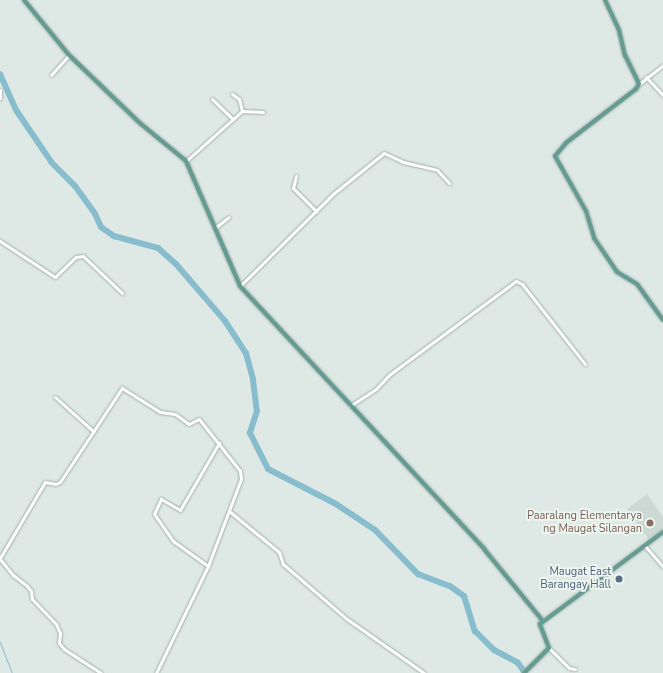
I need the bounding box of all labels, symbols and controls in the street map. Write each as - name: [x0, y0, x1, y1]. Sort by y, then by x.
- place label: Paaralang Elementarya ng Maugat Silangan: [527, 510, 642, 536]
- marker: Paaralang Elementarya ng Maugat Silangan: [645, 518, 655, 528]
- place label: Maugat East Barangay Hall: [540, 566, 611, 592]
- marker: Maugat East Barangay Hall: [614, 574, 624, 584]

